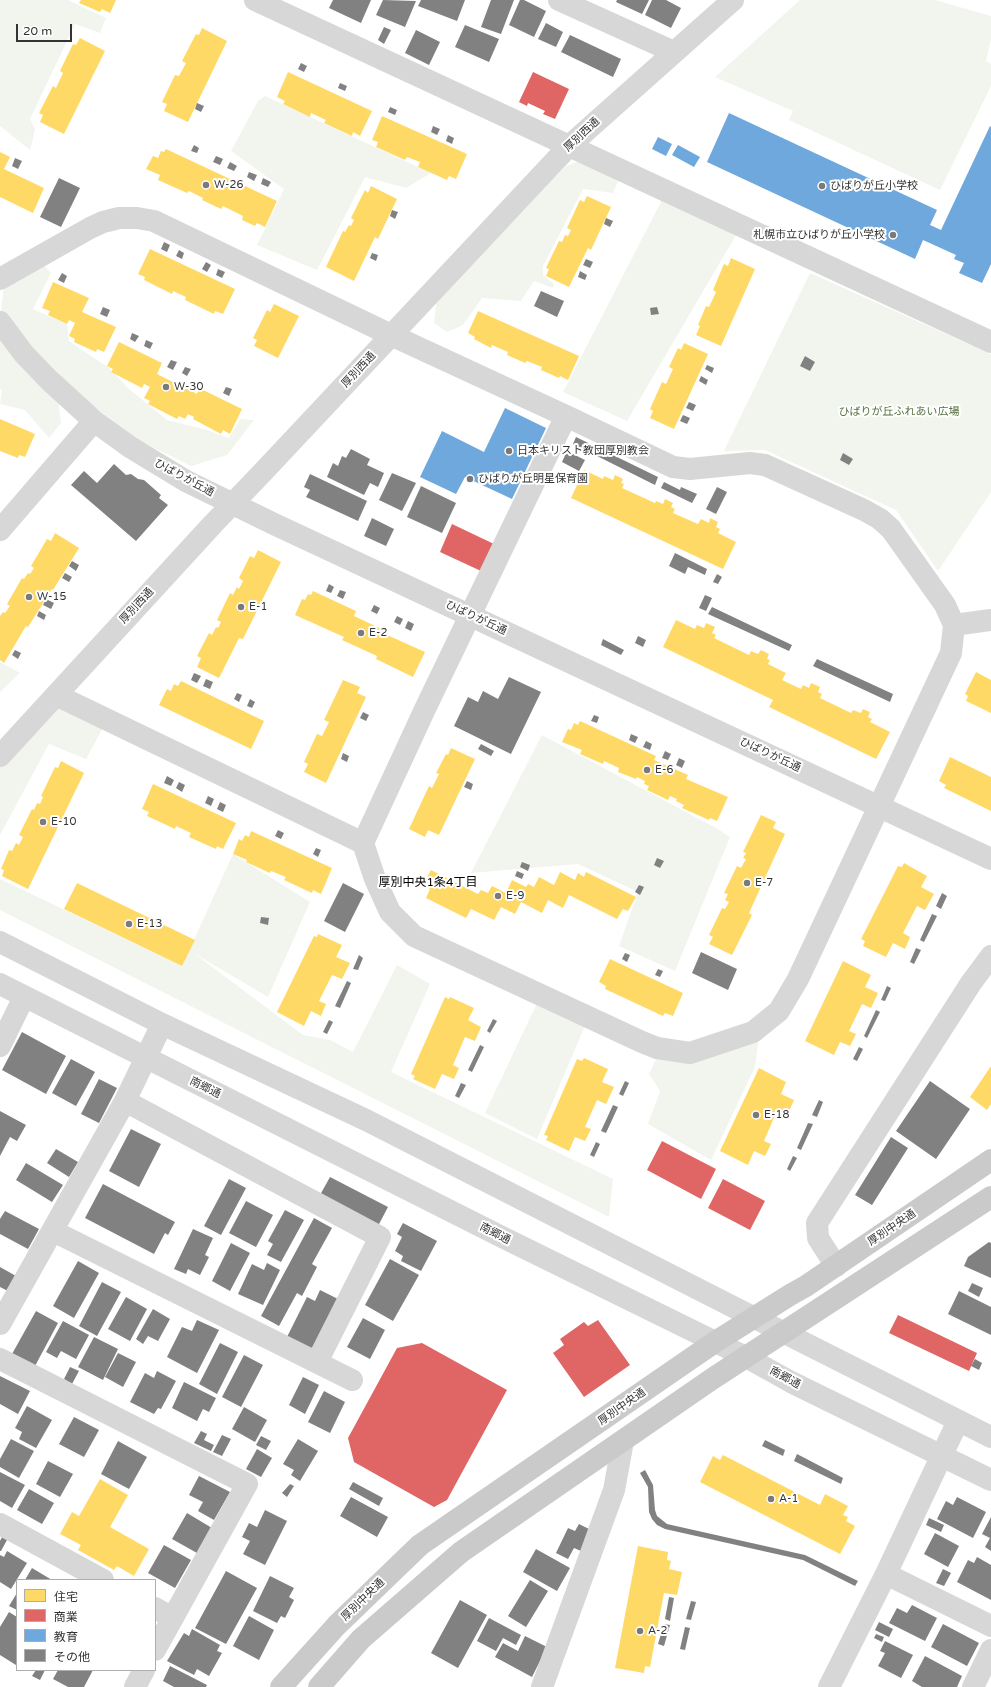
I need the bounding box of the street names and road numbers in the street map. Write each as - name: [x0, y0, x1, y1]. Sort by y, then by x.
- street label: 厚別西通: [561, 115, 603, 155]
- street label: 厚別西通: [339, 349, 379, 391]
- street label: ひばりが丘通: [152, 457, 216, 499]
- street label: 厚別西通: [117, 585, 157, 627]
- street label: ひばりが丘通: [443, 598, 509, 638]
- street label: ひばりが丘通: [737, 735, 803, 775]
- street label: 南郷通: [187, 1075, 223, 1101]
- street label: 厚別中央通: [866, 1207, 918, 1249]
- street label: 南郷通: [477, 1221, 513, 1247]
- street label: 南郷通: [767, 1364, 803, 1392]
- street label: 厚別中央通: [596, 1386, 648, 1428]
- street label: 厚別中央通: [339, 1576, 387, 1624]

